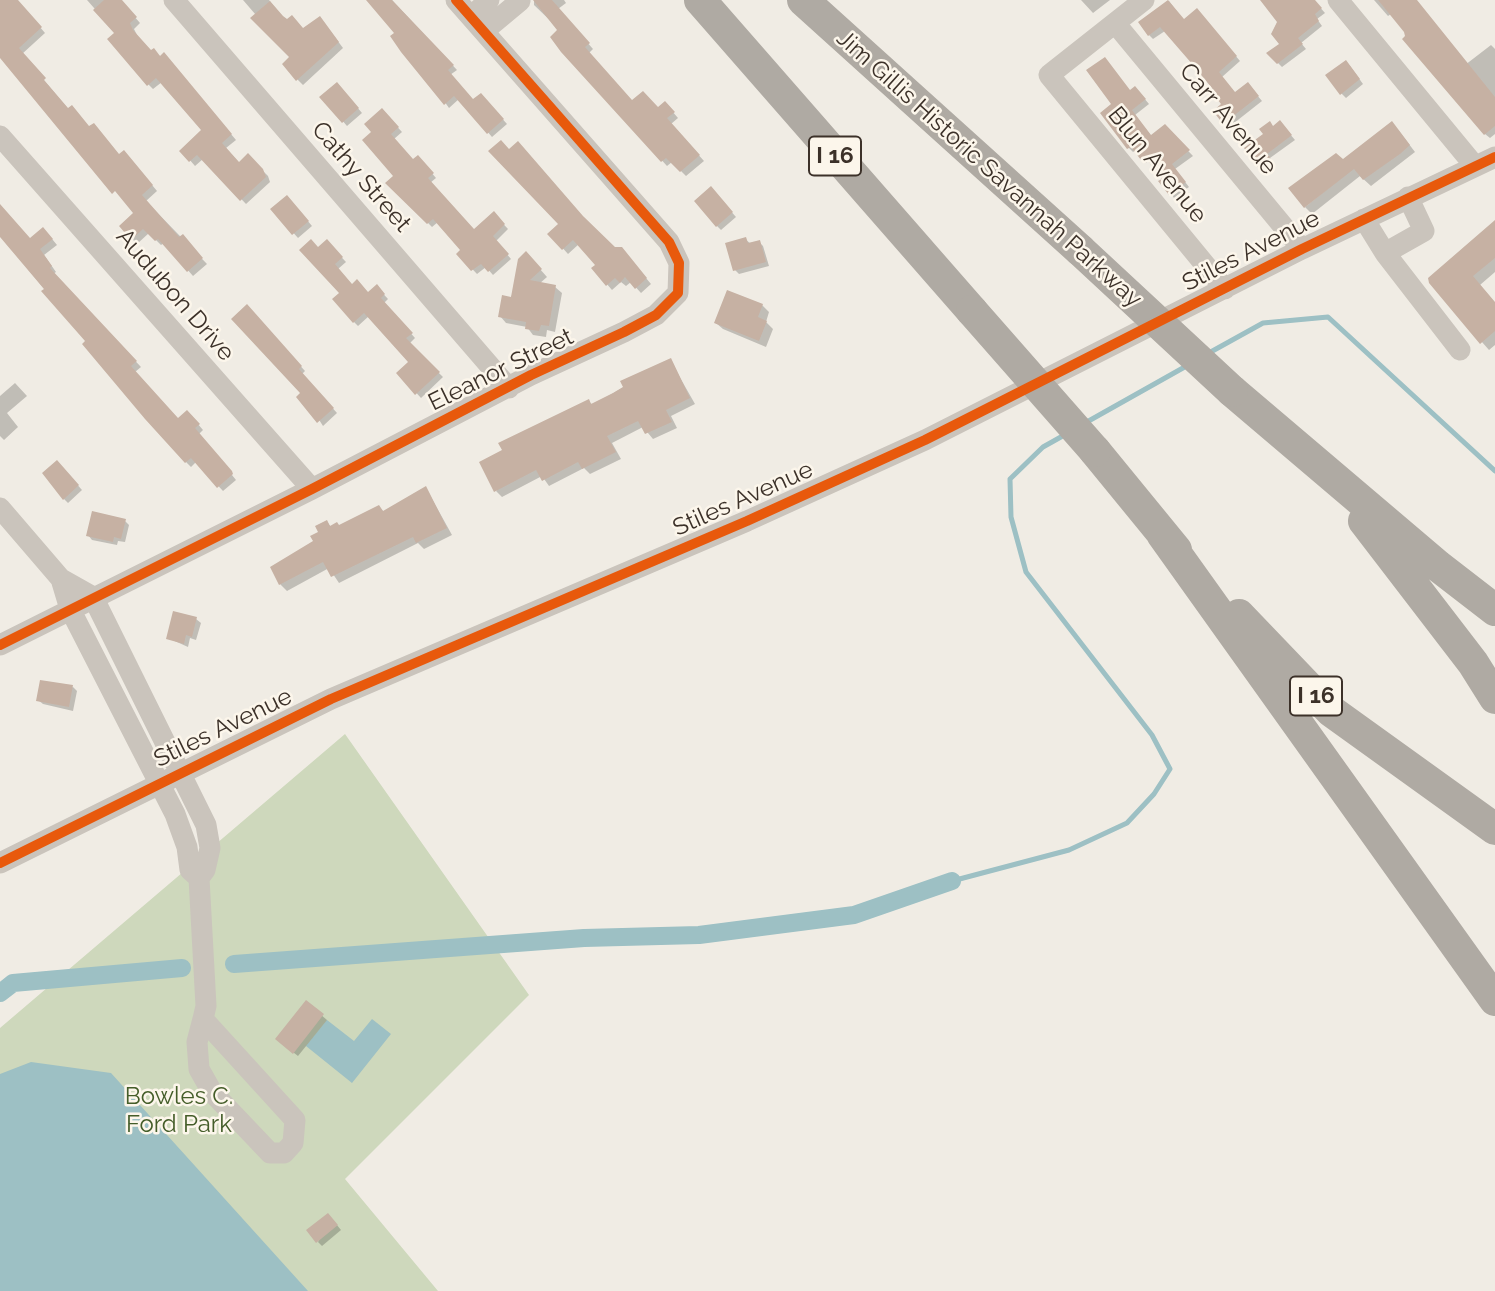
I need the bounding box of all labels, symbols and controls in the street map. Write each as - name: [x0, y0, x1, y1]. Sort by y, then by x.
- street label: Jim Gillis Historic Savannah Parkway: [830, 24, 1148, 314]
- street label: Carr Avenue: [1173, 57, 1283, 181]
- street label: Blun Avenue: [1101, 101, 1213, 229]
- street label: Cathy Street: [305, 116, 417, 238]
- road number: I 16: [809, 136, 861, 176]
- street label: Stiles Avenue: [1178, 204, 1324, 298]
- street label: Audubon Drive: [110, 223, 240, 367]
- street label: Eleanor Street: [424, 322, 578, 418]
- street label: Stiles Avenue: [669, 455, 817, 543]
- road number: I 16: [1290, 676, 1342, 716]
- street label: Stiles Avenue: [149, 682, 297, 774]
- park label: Bowles C. Ford Park: [125, 1083, 233, 1139]

